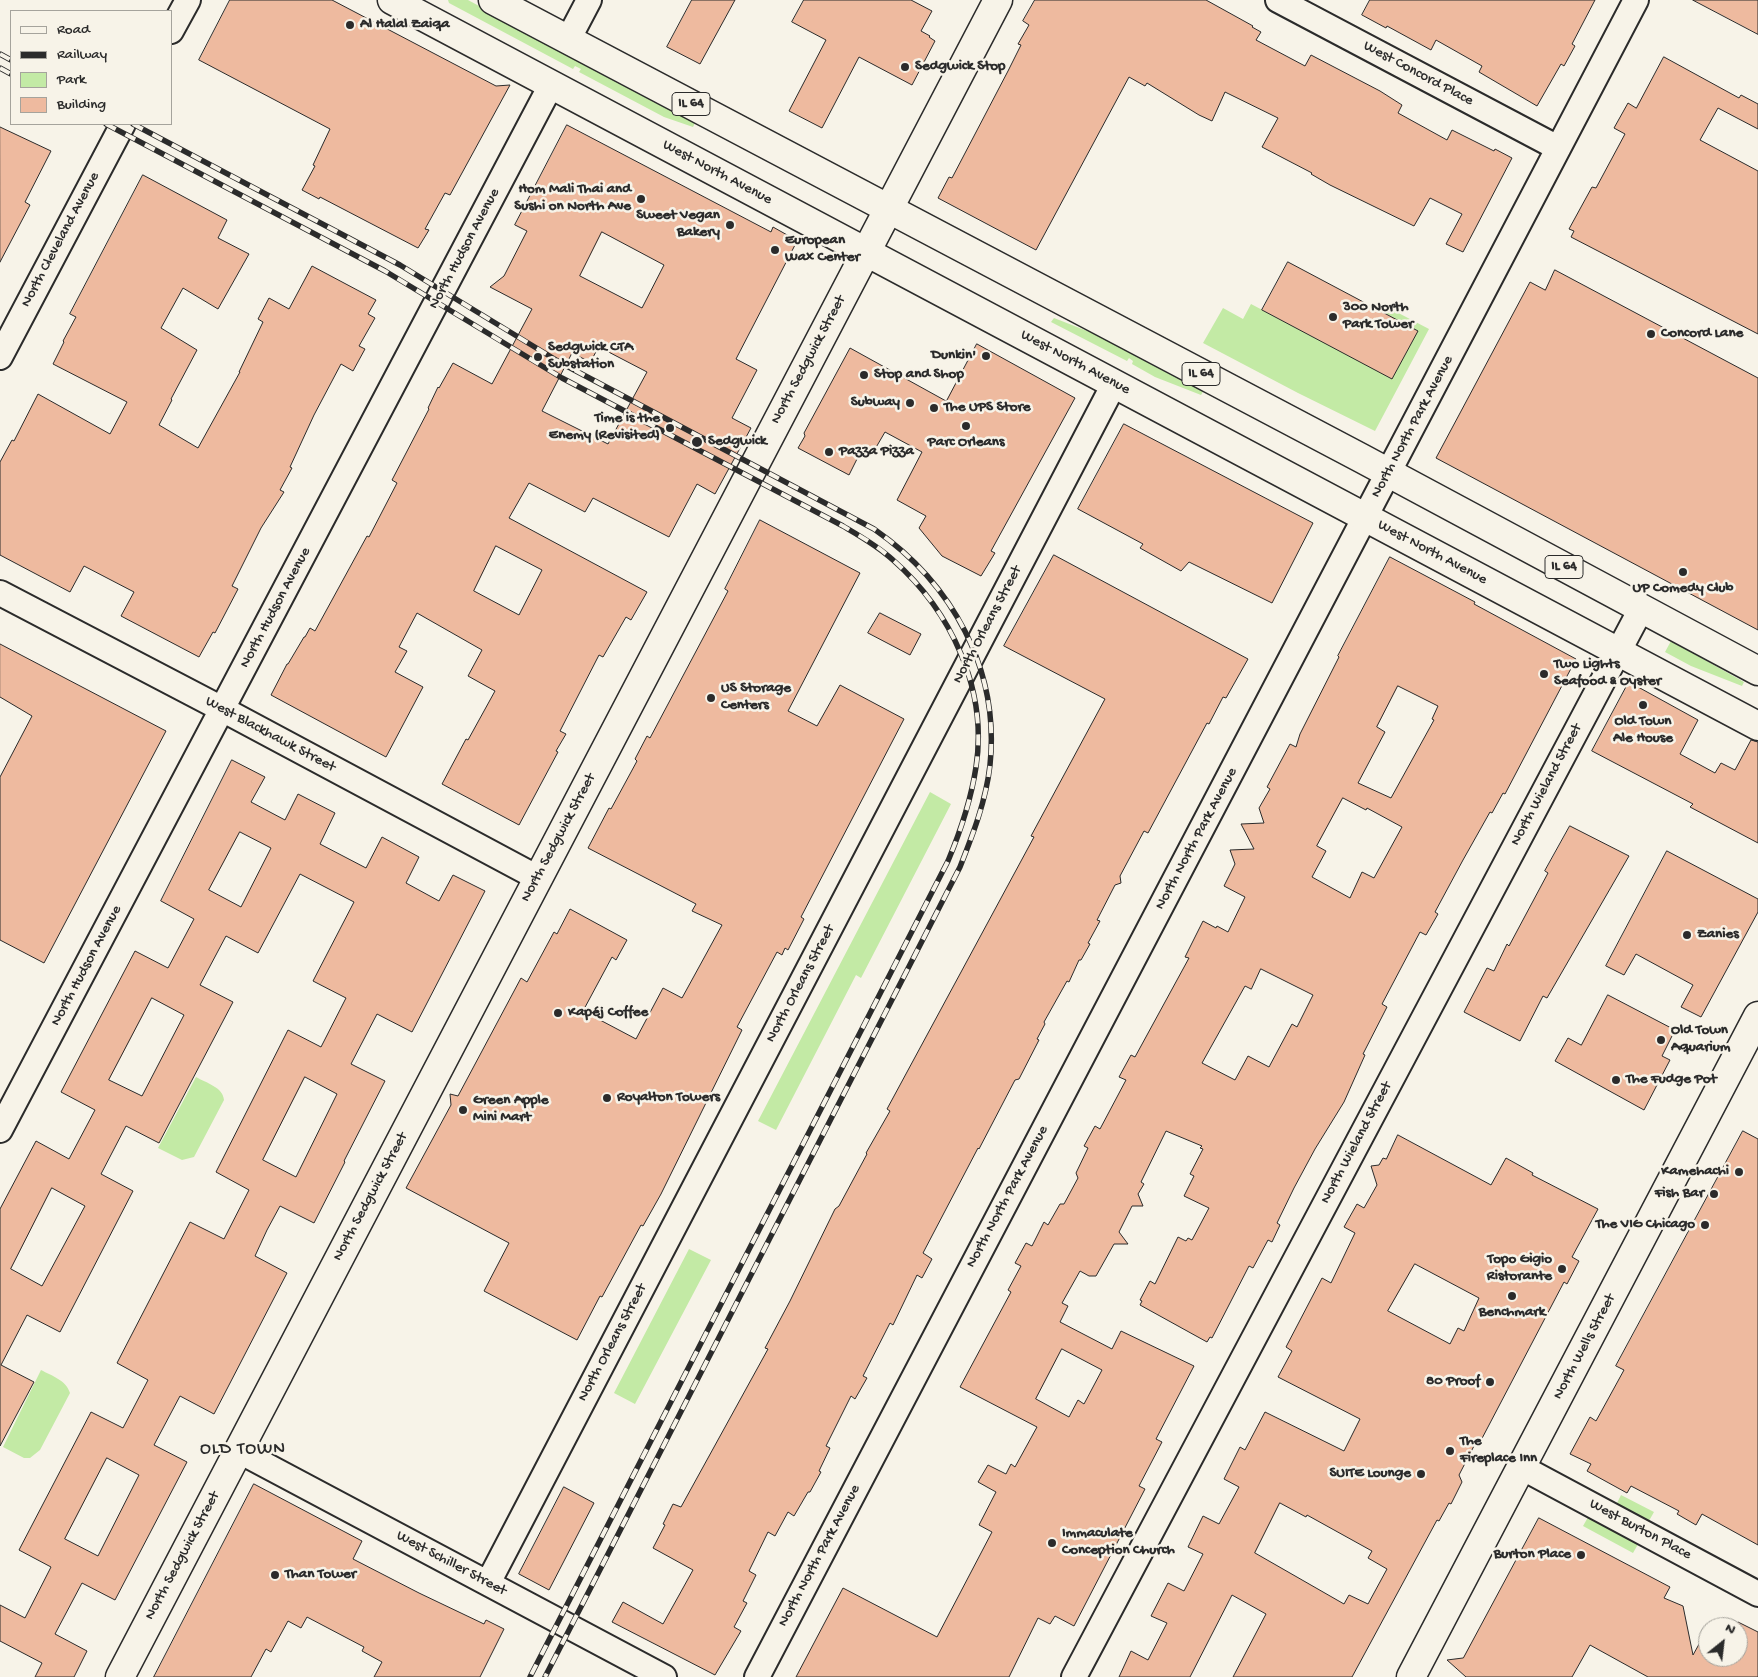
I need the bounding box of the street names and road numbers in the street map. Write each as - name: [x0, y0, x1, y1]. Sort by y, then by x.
- street label: West Concord Place: [1360, 37, 1476, 111]
- road number: IL 64: [672, 92, 710, 116]
- street label: West North Avenue: [659, 137, 775, 209]
- street label: North Cleveland Avenue: [18, 169, 104, 311]
- street label: North Hudson Avenue: [426, 186, 504, 312]
- street label: North Sedgwick Street: [768, 293, 850, 427]
- street label: West North Avenue: [1017, 327, 1133, 399]
- street label: North North Park Avenue: [1368, 353, 1458, 501]
- road number: IL 64: [1182, 362, 1220, 386]
- street label: West North Avenue: [1374, 517, 1490, 589]
- street label: North Hudson Avenue: [237, 545, 315, 671]
- road number: IL 64: [1545, 556, 1583, 578]
- street label: North Orleans Street: [949, 563, 1027, 687]
- street label: West Blackhawk Street: [202, 693, 338, 777]
- street label: North Wieland Street: [1507, 721, 1587, 849]
- street label: North North Park Avenue: [1152, 765, 1242, 913]
- street label: North Sedgwick Street: [518, 771, 600, 905]
- street label: North Hudson Avenue: [48, 903, 126, 1029]
- street label: North Orleans Street: [762, 922, 840, 1046]
- street label: North Wieland Street: [1317, 1079, 1397, 1207]
- street label: North North Park Avenue: [963, 1123, 1053, 1271]
- street label: North Sedgwick Street: [330, 1130, 412, 1264]
- street label: North Orleans Street: [574, 1281, 652, 1405]
- street label: North Wells Street: [1550, 1291, 1620, 1403]
- street label: North North Park Avenue: [775, 1482, 865, 1630]
- street label: North Sedgwick Street: [142, 1489, 224, 1623]
- street label: West Burton Place: [1586, 1496, 1694, 1564]
- street label: West Schiller Street: [393, 1527, 509, 1601]

